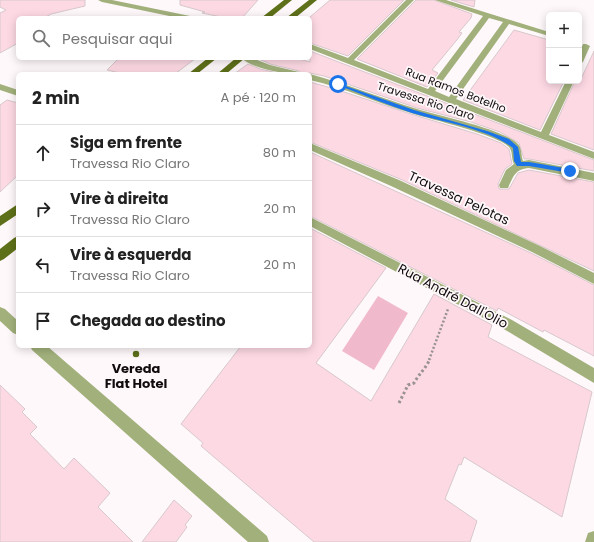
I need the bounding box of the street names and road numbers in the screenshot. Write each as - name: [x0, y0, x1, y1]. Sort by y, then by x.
- street label: Rua Ramos Botelho: [403, 63, 509, 117]
- street label: Travessa Rio Claro: [375, 78, 477, 124]
- street label: Travessa Pelotas: [405, 166, 513, 230]
- street label: Rua André Dall'Olio: [395, 259, 511, 333]

